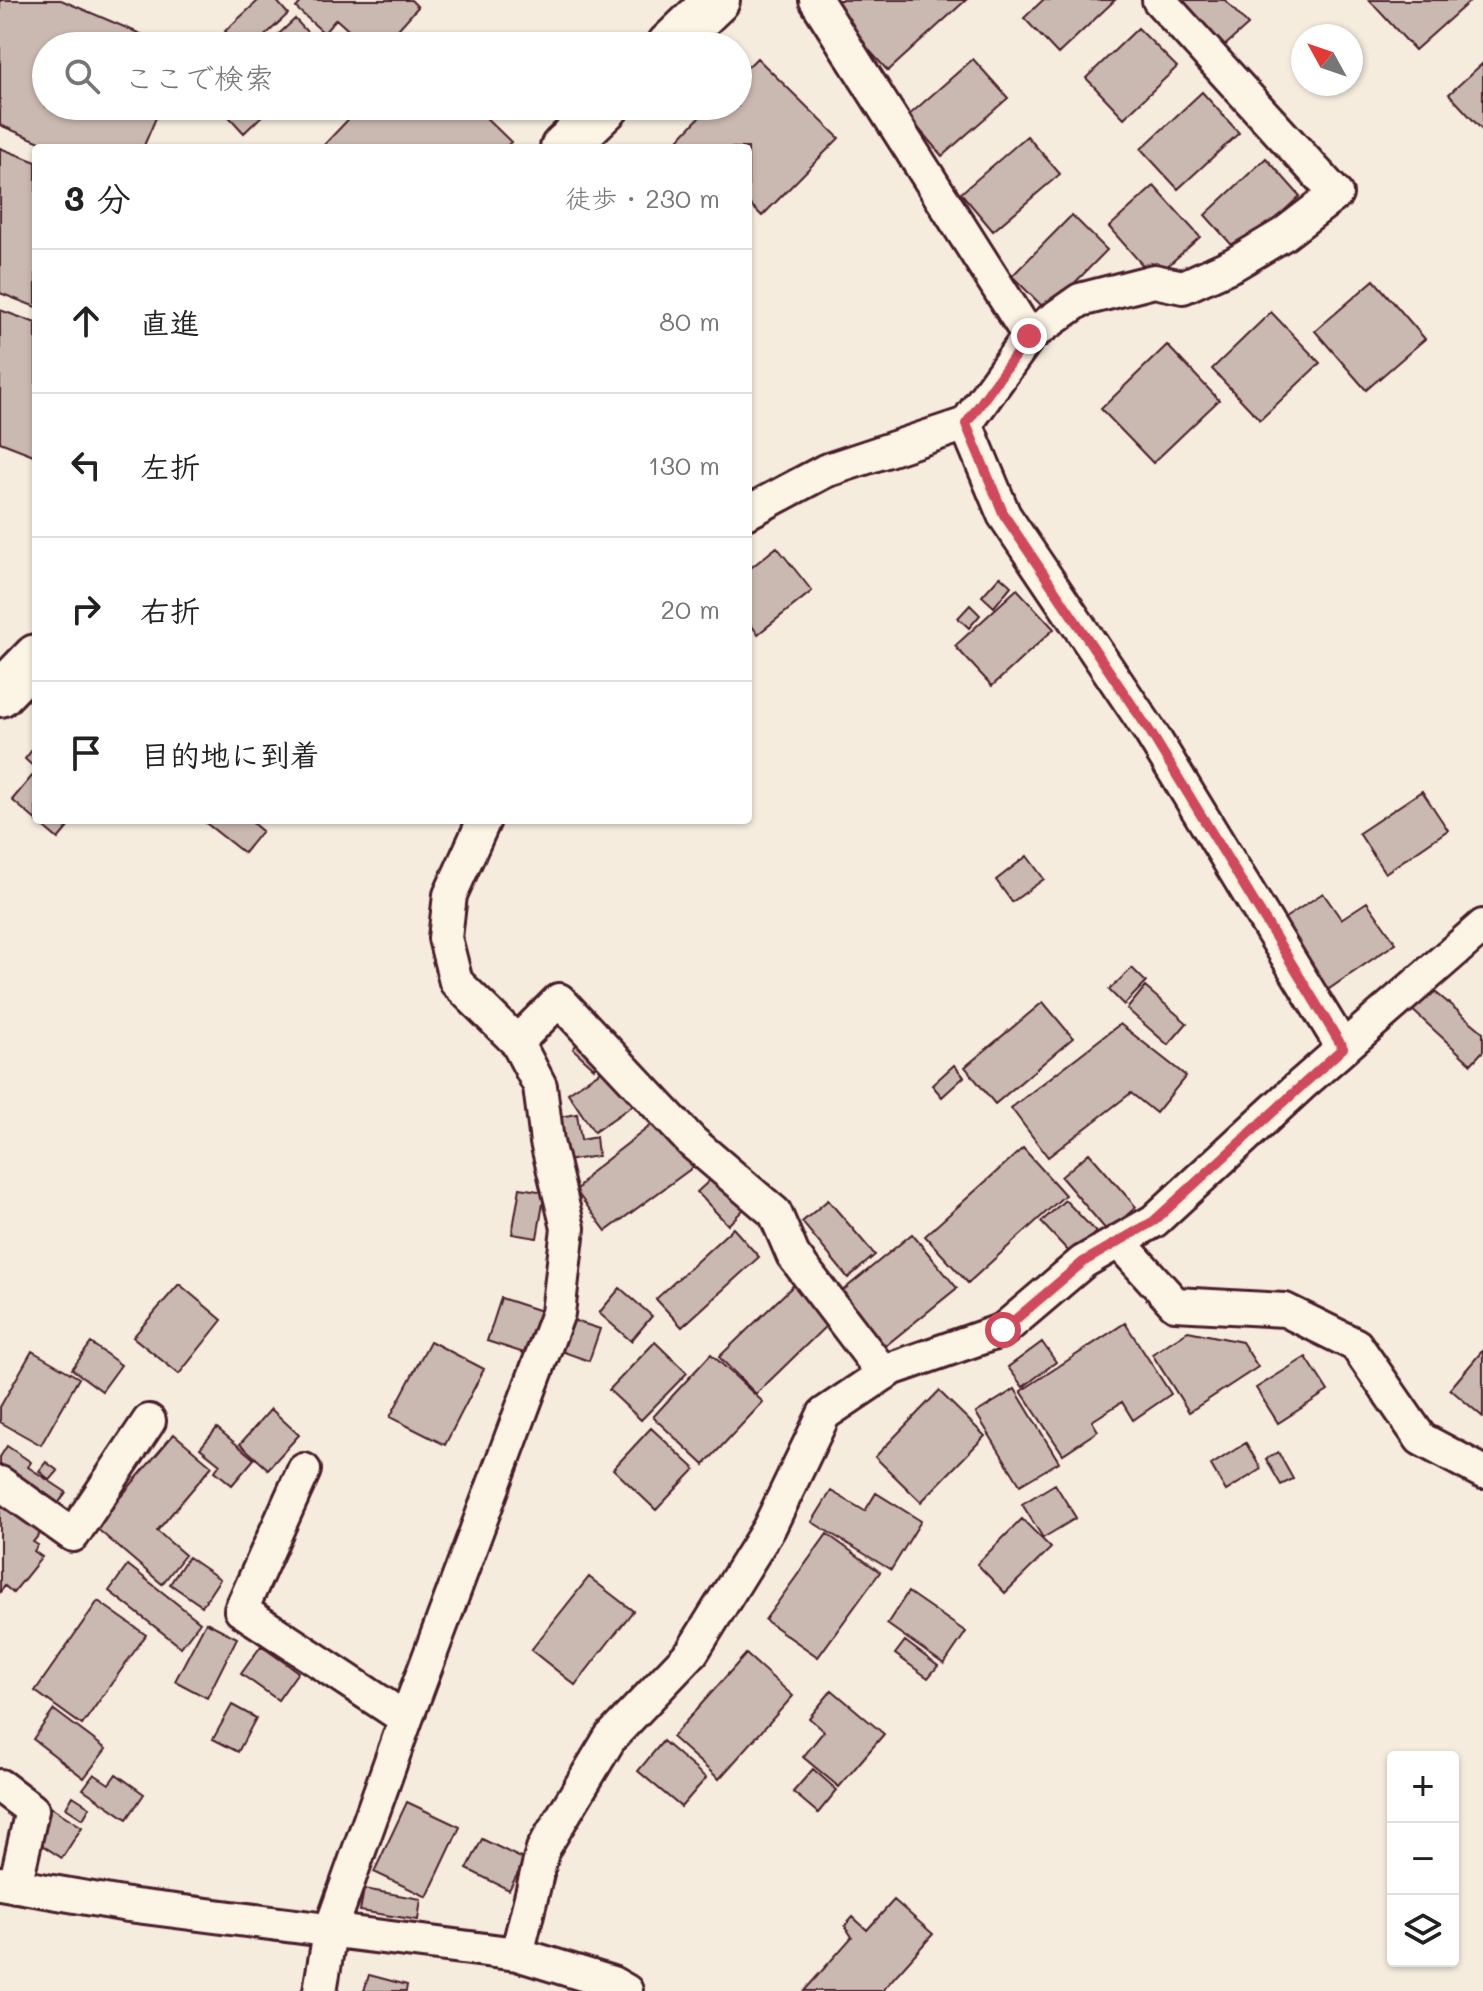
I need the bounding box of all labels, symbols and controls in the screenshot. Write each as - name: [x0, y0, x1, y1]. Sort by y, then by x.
- north arrow: [1291, 24, 1363, 96]
- search box: [32, 32, 752, 120]
- icon: search: [60, 54, 104, 98]
- text: ここで検索: [124, 57, 274, 97]
- text: 3 分: [64, 175, 131, 220]
- text: 徒歩 · 230 m: [565, 181, 720, 215]
- icon: ahead: [64, 299, 108, 343]
- text: 直進: [140, 302, 200, 342]
- text: 80 m: [659, 304, 720, 338]
- route end: [1011, 318, 1047, 354]
- icon: left: [64, 443, 108, 487]
- text: 左折: [140, 446, 200, 486]
- text: 130 m: [648, 448, 720, 482]
- icon: right: [64, 587, 108, 631]
- text: 右折: [140, 590, 200, 630]
- text: 20 m: [660, 592, 720, 626]
- icon: arrive: [64, 731, 108, 775]
- text: 目的地に到着: [140, 734, 320, 774]
- route start: [985, 1312, 1021, 1348]
- map controls: [1387, 1751, 1459, 1967]
- button: +: [1387, 1751, 1459, 1823]
- button: −: [1387, 1823, 1459, 1895]
- button: layers: [1387, 1895, 1459, 1967]

